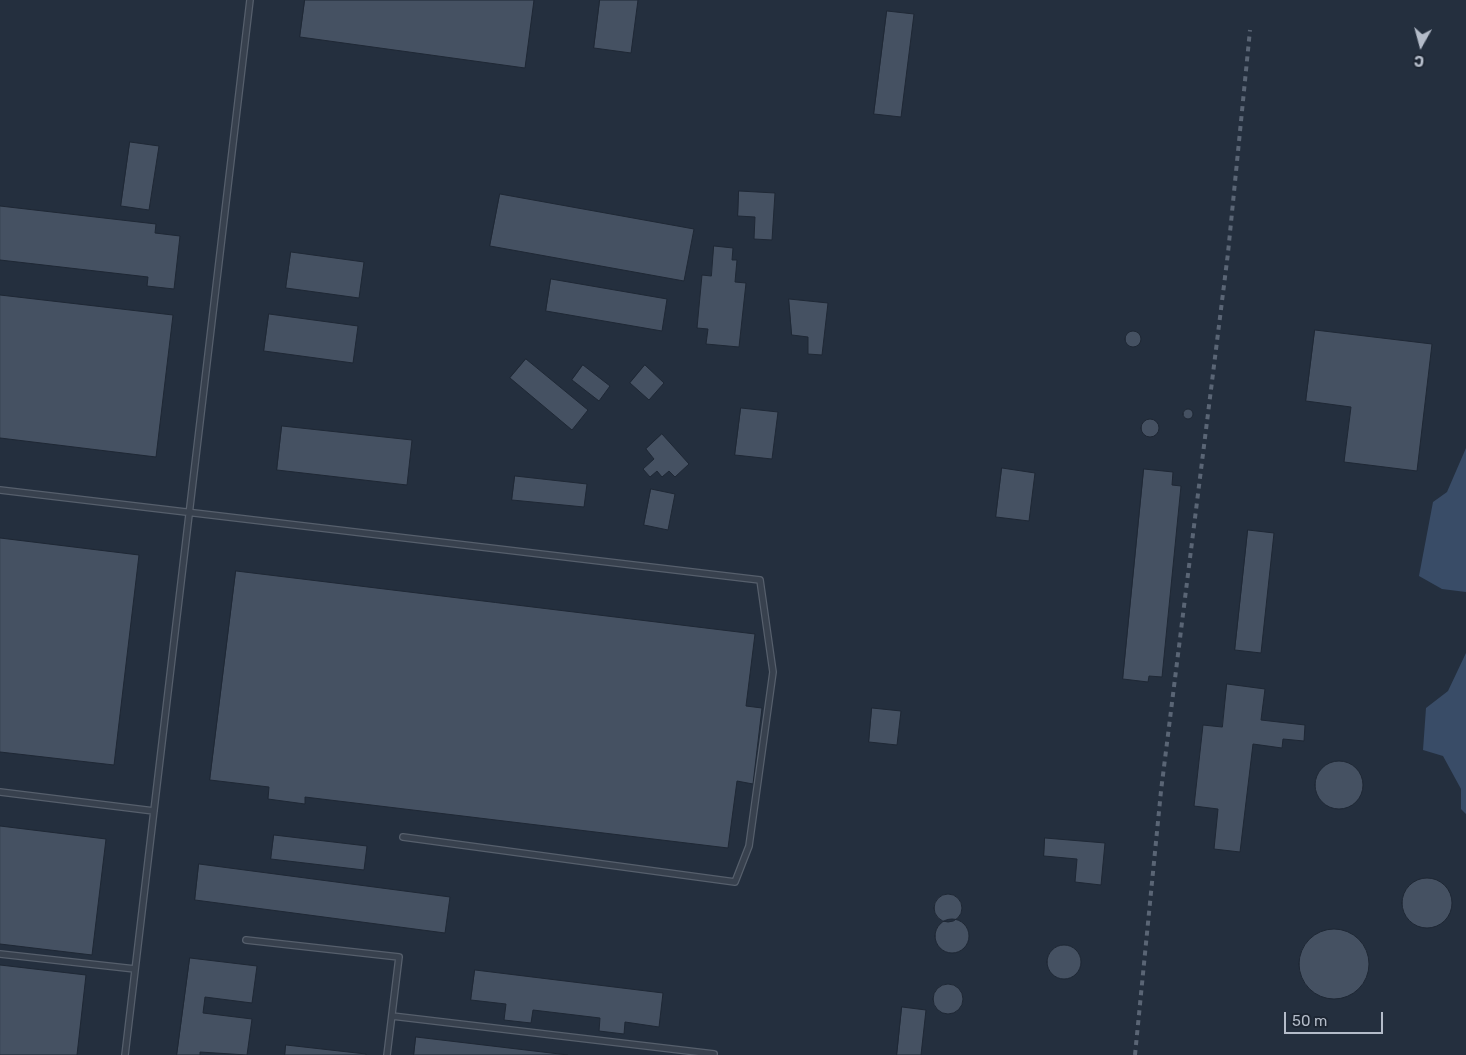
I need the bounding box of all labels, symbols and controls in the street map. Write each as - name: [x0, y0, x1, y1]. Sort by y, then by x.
- north arrow: [1396, 20, 1446, 70]
- text: С: [1413, 51, 1425, 69]
- scale bar: [1286, 1002, 1385, 1034]
- text: 50 m: [1292, 1012, 1327, 1030]

